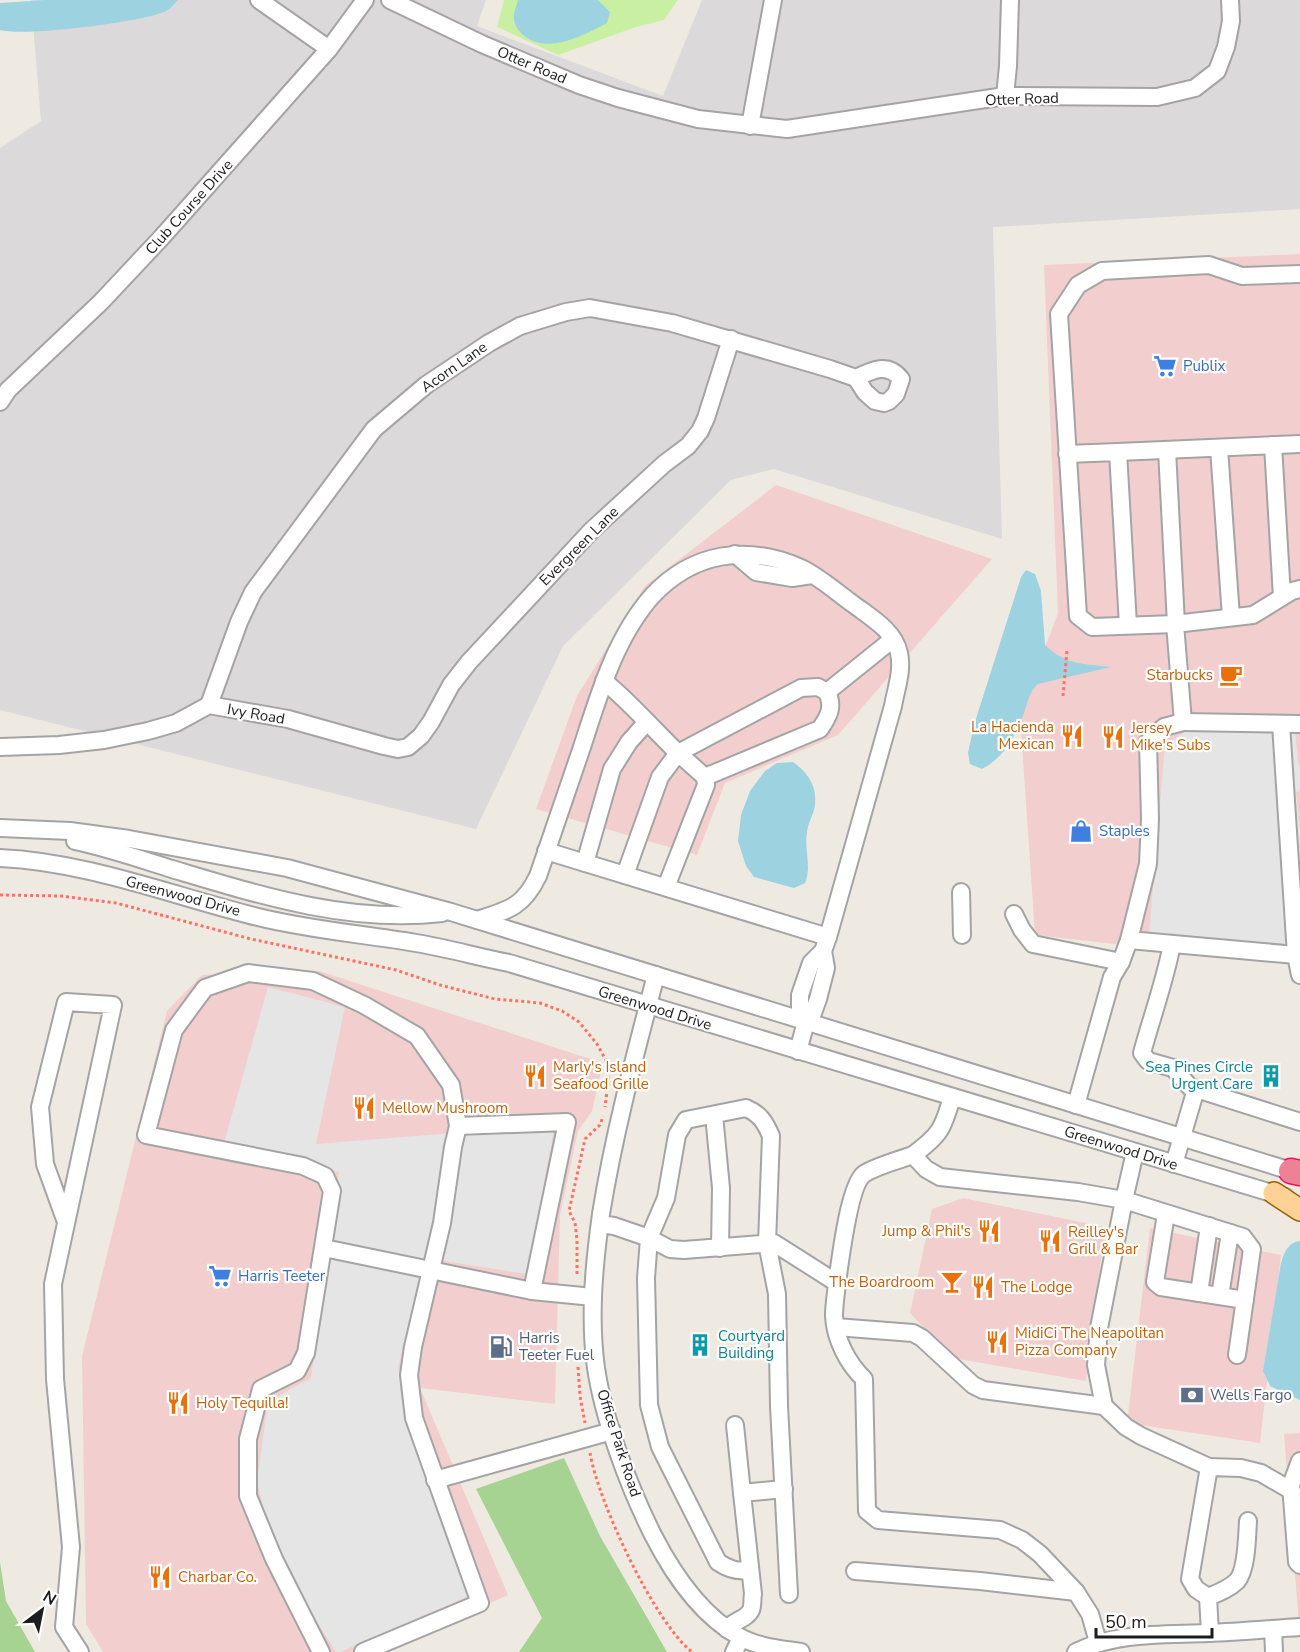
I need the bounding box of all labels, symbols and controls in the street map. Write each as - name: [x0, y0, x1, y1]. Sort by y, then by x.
- street label: Otter Road: [494, 41, 570, 89]
- street label: Otter Road: [985, 88, 1059, 110]
- street label: Club Course Drive: [141, 155, 237, 259]
- street label: Acorn Lane: [417, 337, 491, 397]
- supermarket icon: Publix: [1152, 353, 1178, 379]
- place label: Publix: [1183, 356, 1225, 376]
- street label: Evergreen Lane: [535, 502, 623, 590]
- cafe icon: Starbucks: [1218, 662, 1244, 688]
- place label: Starbucks: [1147, 665, 1213, 685]
- street label: Ivy Road: [226, 699, 286, 729]
- place label: La Hacienda Mexican: [971, 717, 1054, 754]
- place label: Jersey Mike's Subs: [1130, 718, 1211, 755]
- restaurant icon: La Hacienda Mexican: [1059, 723, 1085, 749]
- restaurant icon: Jersey Mike's Subs: [1100, 724, 1126, 750]
- shop icon: Staples: [1068, 818, 1094, 844]
- place label: Staples: [1099, 821, 1150, 841]
- street label: Greenwood Drive: [123, 871, 243, 921]
- street label: Greenwood Drive: [596, 981, 714, 1035]
- place label: Marly's Island Seafood Grille: [553, 1057, 649, 1094]
- place label: Sea Pines Circle Urgent Care: [1145, 1057, 1253, 1094]
- restaurant icon: Marly's Island Seafood Grille: [522, 1063, 548, 1089]
- building icon: Sea Pines Circle Urgent Care: [1258, 1063, 1284, 1089]
- restaurant icon: Mellow Mushroom: [351, 1095, 377, 1121]
- place label: Mellow Mushroom: [382, 1098, 508, 1118]
- street label: Greenwood Drive: [1062, 1121, 1180, 1175]
- restaurant icon: Jump & Phil's: [976, 1218, 1002, 1244]
- place label: Jump & Phil's: [881, 1221, 971, 1241]
- place label: Reilley's Grill & Bar: [1068, 1222, 1139, 1259]
- restaurant icon: Reilley's Grill & Bar: [1037, 1228, 1063, 1254]
- supermarket icon: Harris Teeter: [207, 1263, 233, 1289]
- place label: Harris Teeter: [238, 1266, 326, 1286]
- bar icon: The Boardroom: [939, 1269, 965, 1295]
- place label: The Boardroom: [829, 1272, 934, 1292]
- restaurant icon: The Lodge: [970, 1274, 996, 1300]
- place label: The Lodge: [1001, 1277, 1072, 1297]
- place label: MidiCi The Neapolitan Pizza Company: [1015, 1323, 1164, 1360]
- place label: Courtyard Building: [718, 1326, 785, 1363]
- place label: Harris Teeter Fuel: [519, 1328, 595, 1365]
- restaurant icon: MidiCi The Neapolitan Pizza Company: [984, 1329, 1010, 1355]
- building icon: Courtyard Building: [687, 1332, 713, 1358]
- fuel station icon: Harris Teeter Fuel: [488, 1334, 514, 1360]
- bank icon: Wells Fargo: [1179, 1382, 1205, 1408]
- place label: Wells Fargo: [1210, 1385, 1292, 1405]
- street label: Office Park Road: [592, 1387, 646, 1499]
- restaurant icon: Holy Tequilla!: [165, 1390, 191, 1416]
- place label: Holy Tequilla!: [196, 1393, 288, 1413]
- restaurant icon: Charbar Co.: [147, 1564, 173, 1590]
- place label: Charbar Co.: [178, 1567, 257, 1587]
- north arrow: [12, 1580, 72, 1640]
- text: N: [39, 1586, 60, 1611]
- scale bar: [1096, 1601, 1212, 1639]
- text: 50 m: [1105, 1610, 1147, 1634]

